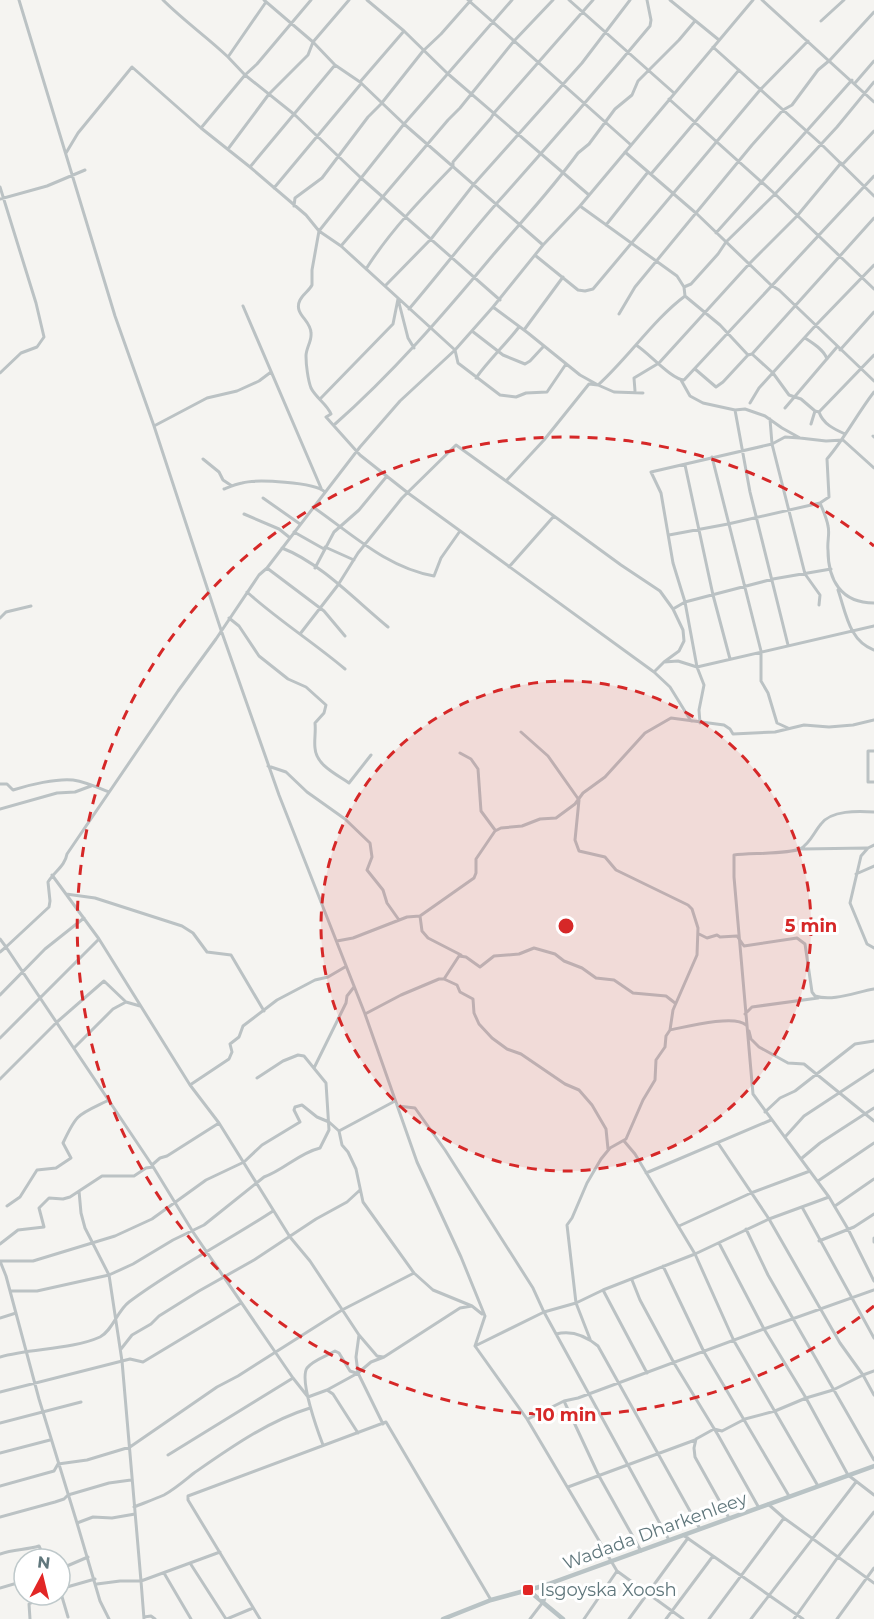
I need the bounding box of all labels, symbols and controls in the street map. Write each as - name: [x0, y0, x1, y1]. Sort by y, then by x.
- text: 5 min: [785, 915, 837, 937]
- centre of rings: [556, 916, 576, 936]
- text: 10 min: [535, 1404, 597, 1426]
- street label: Wadada Dharkenleey: [560, 1487, 750, 1575]
- north arrow: [12, 1547, 72, 1607]
- text: N: [36, 1552, 51, 1573]
- place label: Isgoyska Xoosh: [540, 1579, 677, 1601]
- marker: Isgoyska Xoosh: [521, 1583, 535, 1597]

